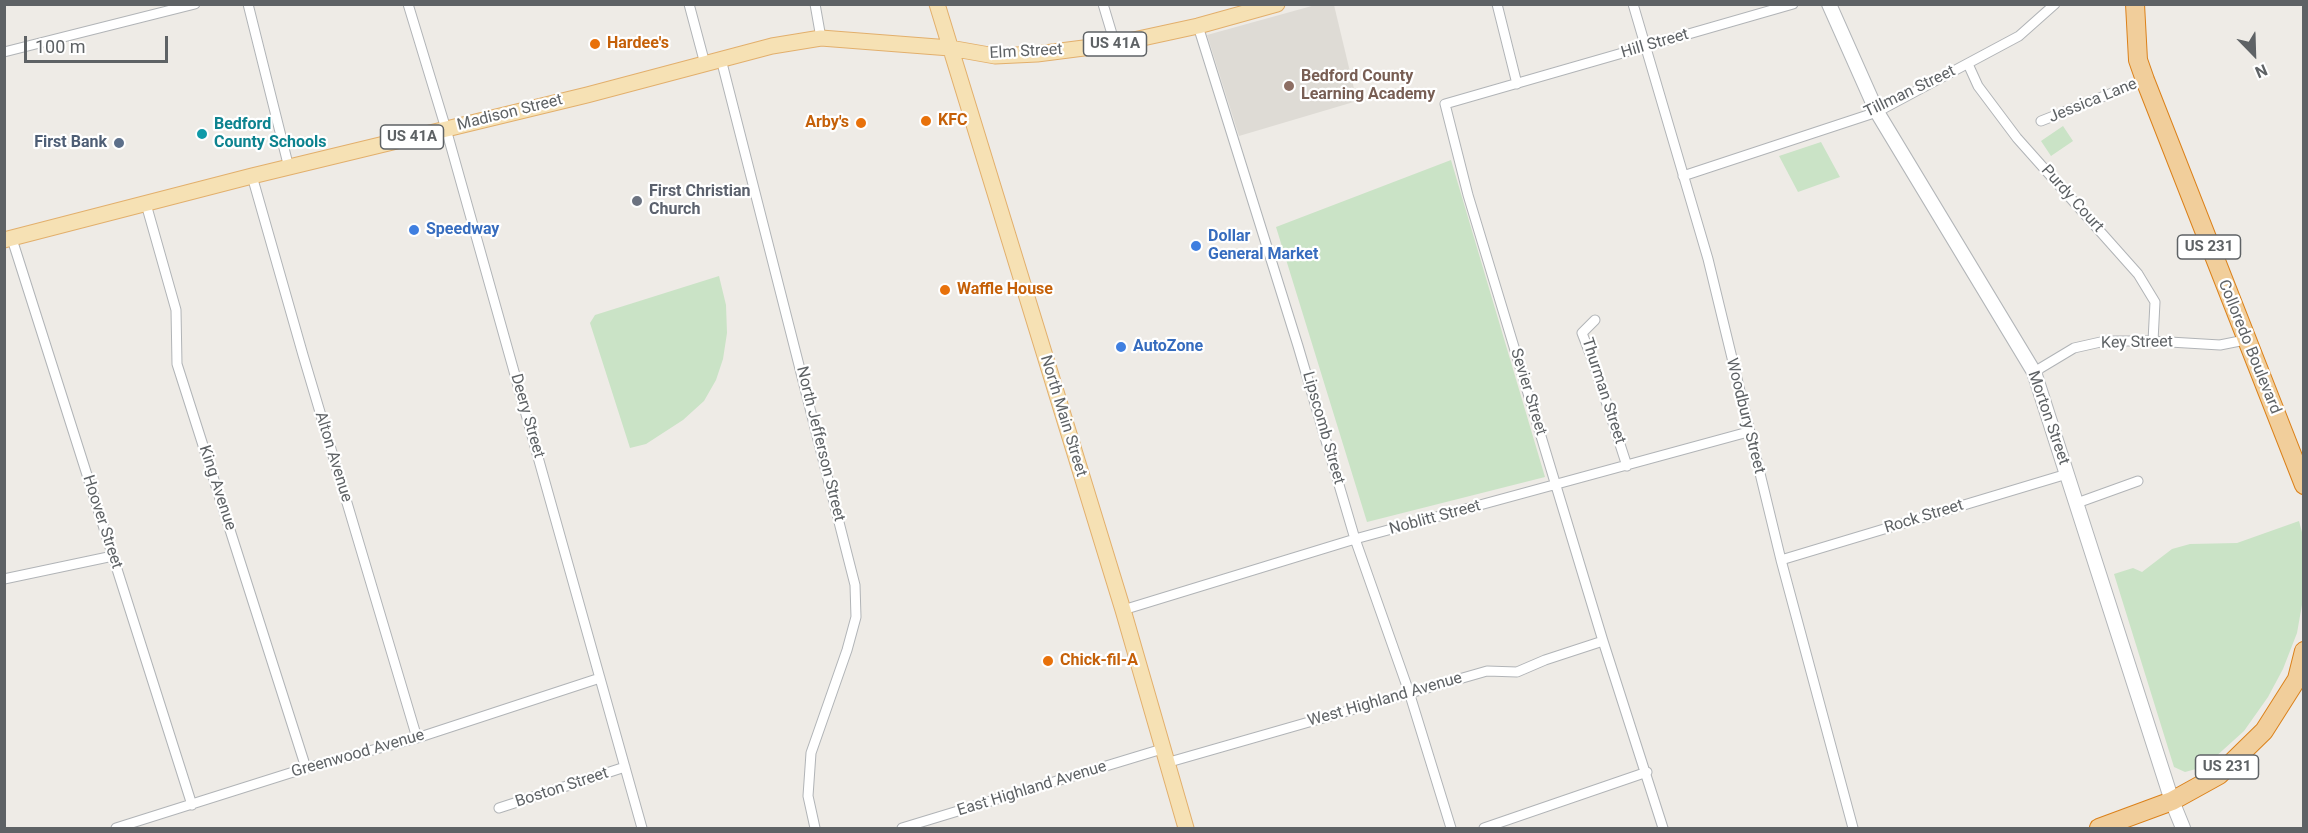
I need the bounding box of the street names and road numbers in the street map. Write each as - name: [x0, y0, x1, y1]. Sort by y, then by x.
- street label: Hill Street: [1619, 25, 1691, 63]
- road number: US 41A: [1084, 32, 1146, 56]
- street label: Elm Street: [989, 40, 1063, 64]
- street label: Tillman Street: [1861, 62, 1959, 122]
- street label: Jessica Lane: [2046, 75, 2140, 127]
- street label: Madison Street: [455, 91, 565, 135]
- road number: US 41A: [380, 125, 444, 149]
- street label: Purdy Court: [2037, 161, 2107, 237]
- road number: US 231: [2178, 235, 2240, 259]
- street label: Colloredo Boulevard: [2213, 277, 2285, 417]
- street label: Key Street: [2101, 333, 2173, 353]
- street label: Thurman Street: [1577, 336, 1629, 446]
- street label: Sevier Street: [1506, 346, 1550, 438]
- street label: North Main Street: [1035, 353, 1091, 479]
- street label: Woodbury Street: [1721, 356, 1769, 476]
- street label: North Jefferson Street: [791, 365, 849, 523]
- street label: Morton Street: [2023, 368, 2073, 468]
- street label: Lipscomb Street: [1298, 369, 1348, 487]
- street label: Deery Street: [506, 372, 548, 460]
- street label: Alton Avenue: [310, 409, 356, 505]
- street label: King Avenue: [194, 443, 240, 533]
- street label: Hoover Street: [78, 473, 126, 571]
- street label: Rock Street: [1882, 496, 1966, 538]
- street label: Noblitt Street: [1387, 497, 1483, 539]
- street label: West Highland Avenue: [1306, 669, 1464, 731]
- street label: Greenwood Avenue: [289, 726, 427, 782]
- road number: US 231: [2196, 755, 2258, 779]
- street label: East Highland Avenue: [955, 757, 1109, 821]
- street label: Boston Street: [513, 764, 611, 812]

